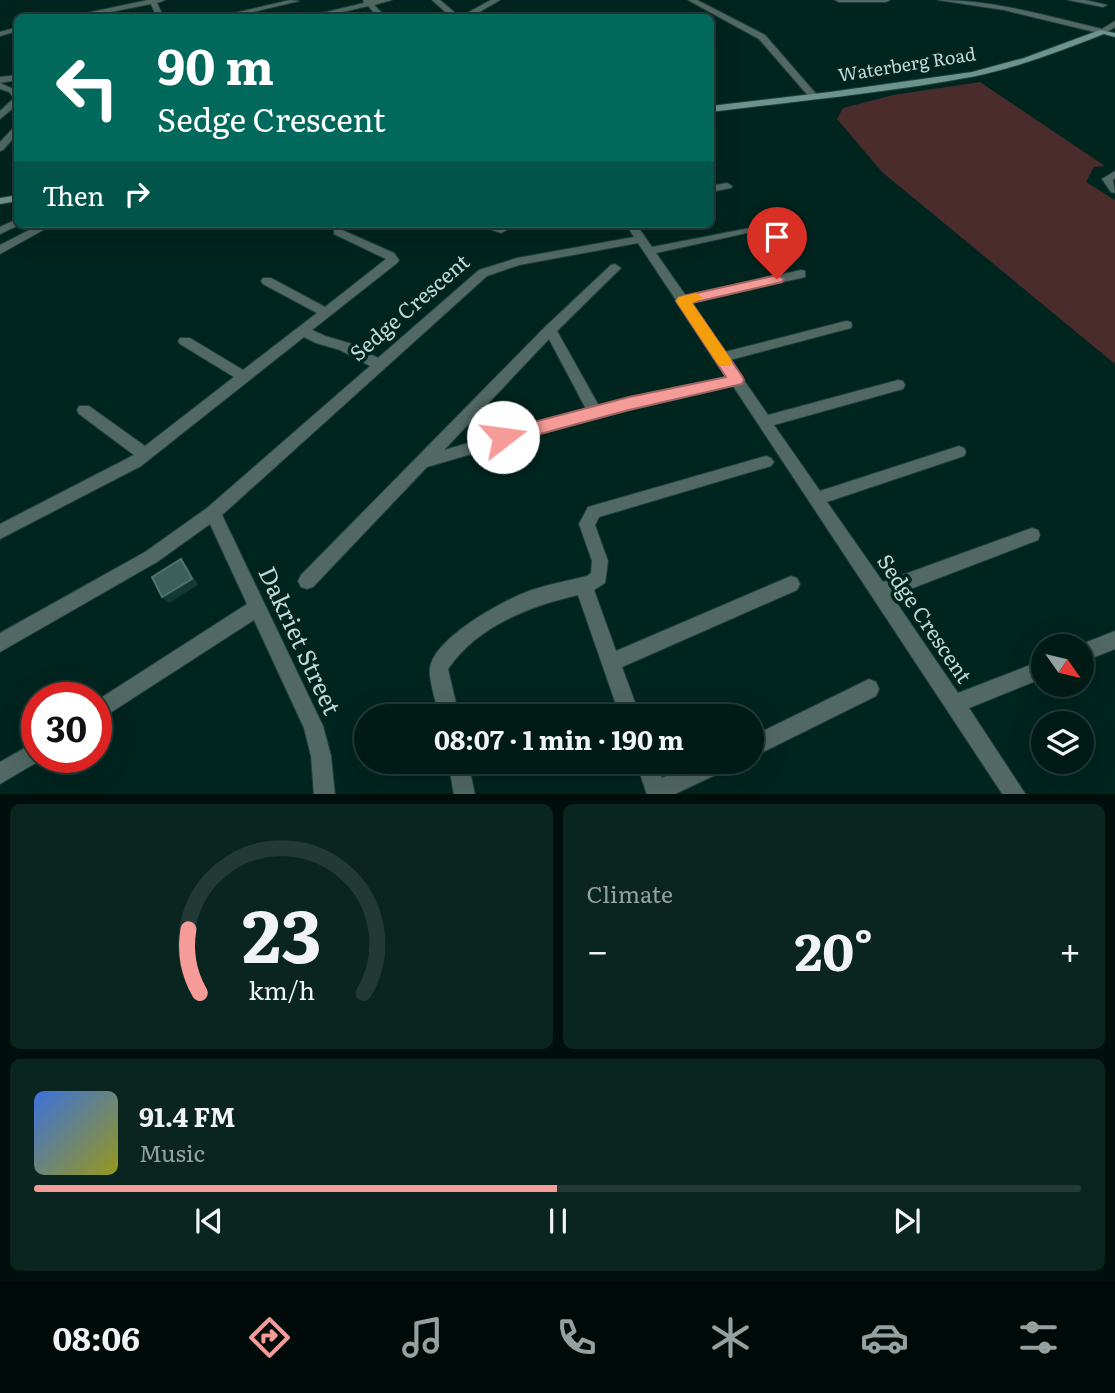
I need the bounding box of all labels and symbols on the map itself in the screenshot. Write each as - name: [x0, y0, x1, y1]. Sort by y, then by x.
- street label: Waterberg Road: [836, 39, 978, 88]
- pin: [747, 207, 807, 279]
- street label: Sedge Crescent: [342, 245, 476, 367]
- position arrow: [466, 400, 540, 474]
- street label: Sedge Crescent: [871, 547, 981, 689]
- street label: Dakriet Street: [252, 560, 351, 720]
- north arrow: [1031, 634, 1094, 696]
- speed limit sign: 30: [21, 682, 112, 773]

